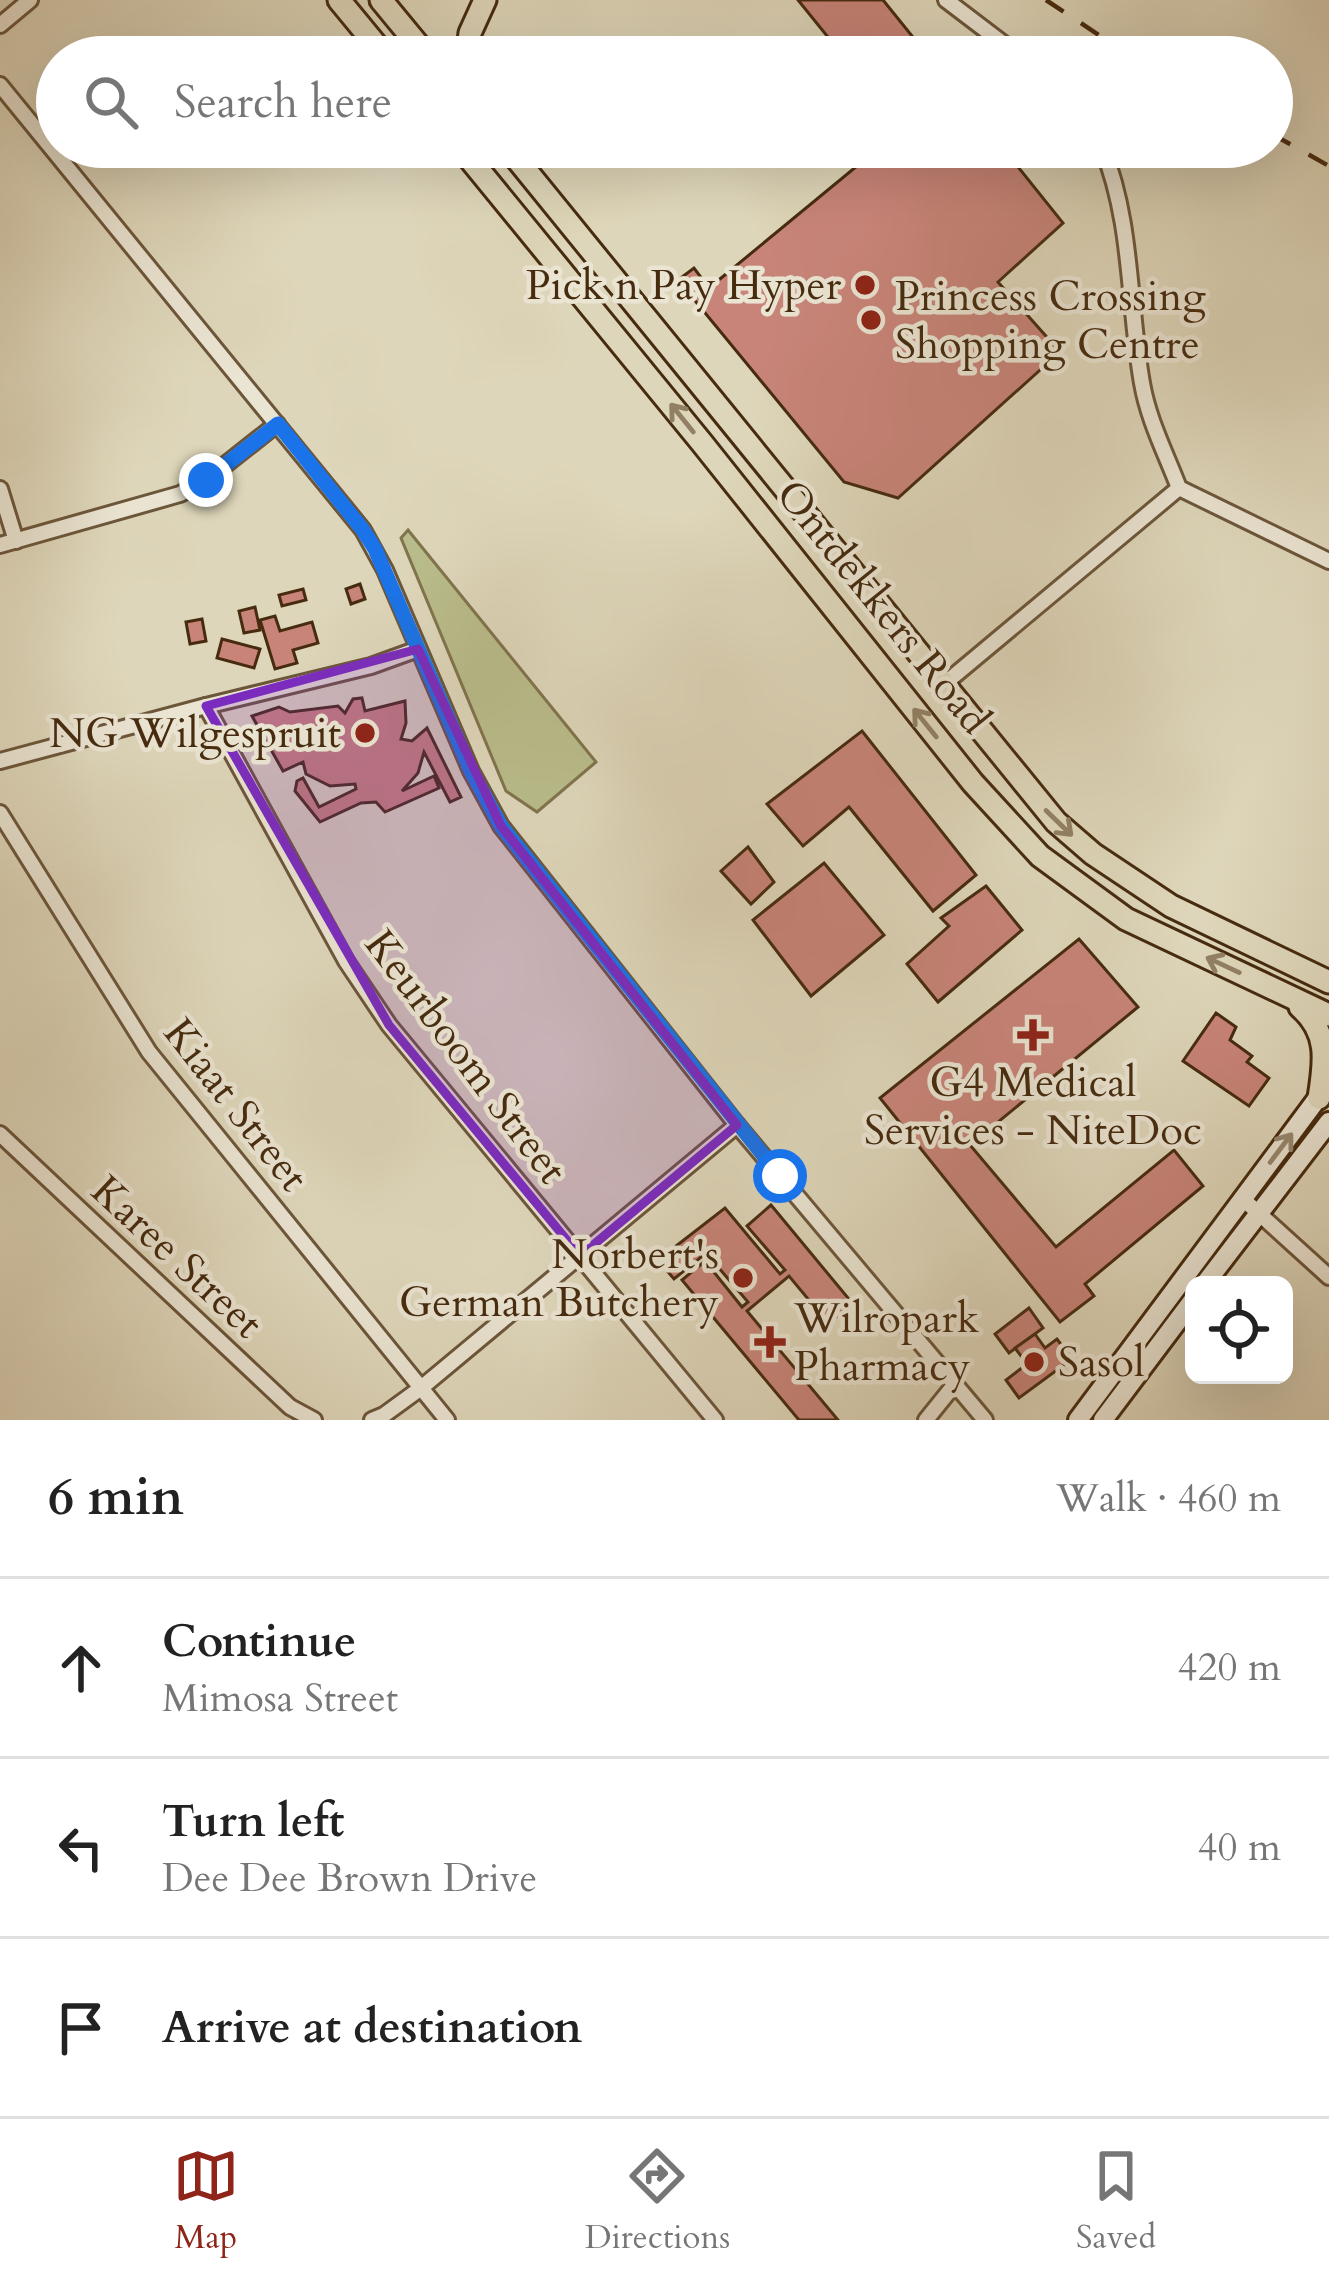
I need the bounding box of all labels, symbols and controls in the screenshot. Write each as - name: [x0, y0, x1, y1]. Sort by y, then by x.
- search box: [36, 36, 1293, 168]
- icon: search: [78, 69, 144, 135]
- text: Search here: [174, 72, 392, 133]
- place label: Pick n Pay Hyper: [526, 257, 842, 314]
- place label: Princess Crossing Shopping Centre: [895, 268, 1206, 373]
- marker: Pick n Pay Hyper: [852, 272, 878, 298]
- marker: Princess Crossing Shopping Centre: [858, 307, 884, 333]
- one-way arrow: [669, 403, 696, 434]
- route end: [179, 453, 233, 507]
- street label: Ontdekkers Road: [763, 468, 1003, 746]
- place label: NG Wilgespruit: [49, 705, 341, 762]
- one-way arrow: [912, 708, 939, 739]
- marker: NG Wilgespruit: [352, 720, 378, 746]
- one-way arrow: [1044, 808, 1073, 836]
- street label: Keurboom Street: [352, 918, 580, 1196]
- one-way arrow: [1206, 953, 1242, 975]
- street label: Kiaat Street: [150, 1007, 322, 1203]
- marker: G4 Medical Services - NiteDoc: [1017, 1019, 1049, 1051]
- place label: G4 Medical Services - NiteDoc: [864, 1054, 1202, 1159]
- one-way arrow: [1267, 1133, 1293, 1165]
- route start: [753, 1149, 807, 1203]
- street label: Karee Street: [79, 1163, 275, 1351]
- place label: Norbert's German Butchery: [399, 1226, 719, 1331]
- marker: Norbert's German Butchery: [730, 1265, 756, 1291]
- map controls: [1185, 1276, 1293, 1384]
- button: locate: [1185, 1276, 1293, 1384]
- place label: Wilropark Pharmacy: [793, 1290, 980, 1395]
- marker: Wilropark Pharmacy: [757, 1329, 783, 1355]
- place label: Sasol: [1058, 1334, 1145, 1391]
- marker: Sasol: [1021, 1349, 1047, 1375]
- text: 6 min: [48, 1463, 184, 1533]
- text: Walk · 460 m: [1056, 1472, 1281, 1525]
- text: Continue: [162, 1611, 356, 1672]
- icon: ahead: [48, 1635, 114, 1701]
- text: 420 m: [1178, 1641, 1281, 1694]
- text: Mimosa Street: [162, 1672, 398, 1725]
- text: Turn left: [162, 1791, 344, 1852]
- icon: left: [48, 1815, 114, 1881]
- text: 40 m: [1198, 1821, 1281, 1874]
- text: Dee Dee Brown Drive: [162, 1852, 537, 1905]
- icon: arrive: [48, 1995, 114, 2061]
- text: Arrive at destination: [162, 1997, 582, 2058]
- tab: Map: [173, 2143, 239, 2260]
- tab: Directions: [585, 2143, 730, 2260]
- tab: Saved: [1076, 2143, 1156, 2260]

